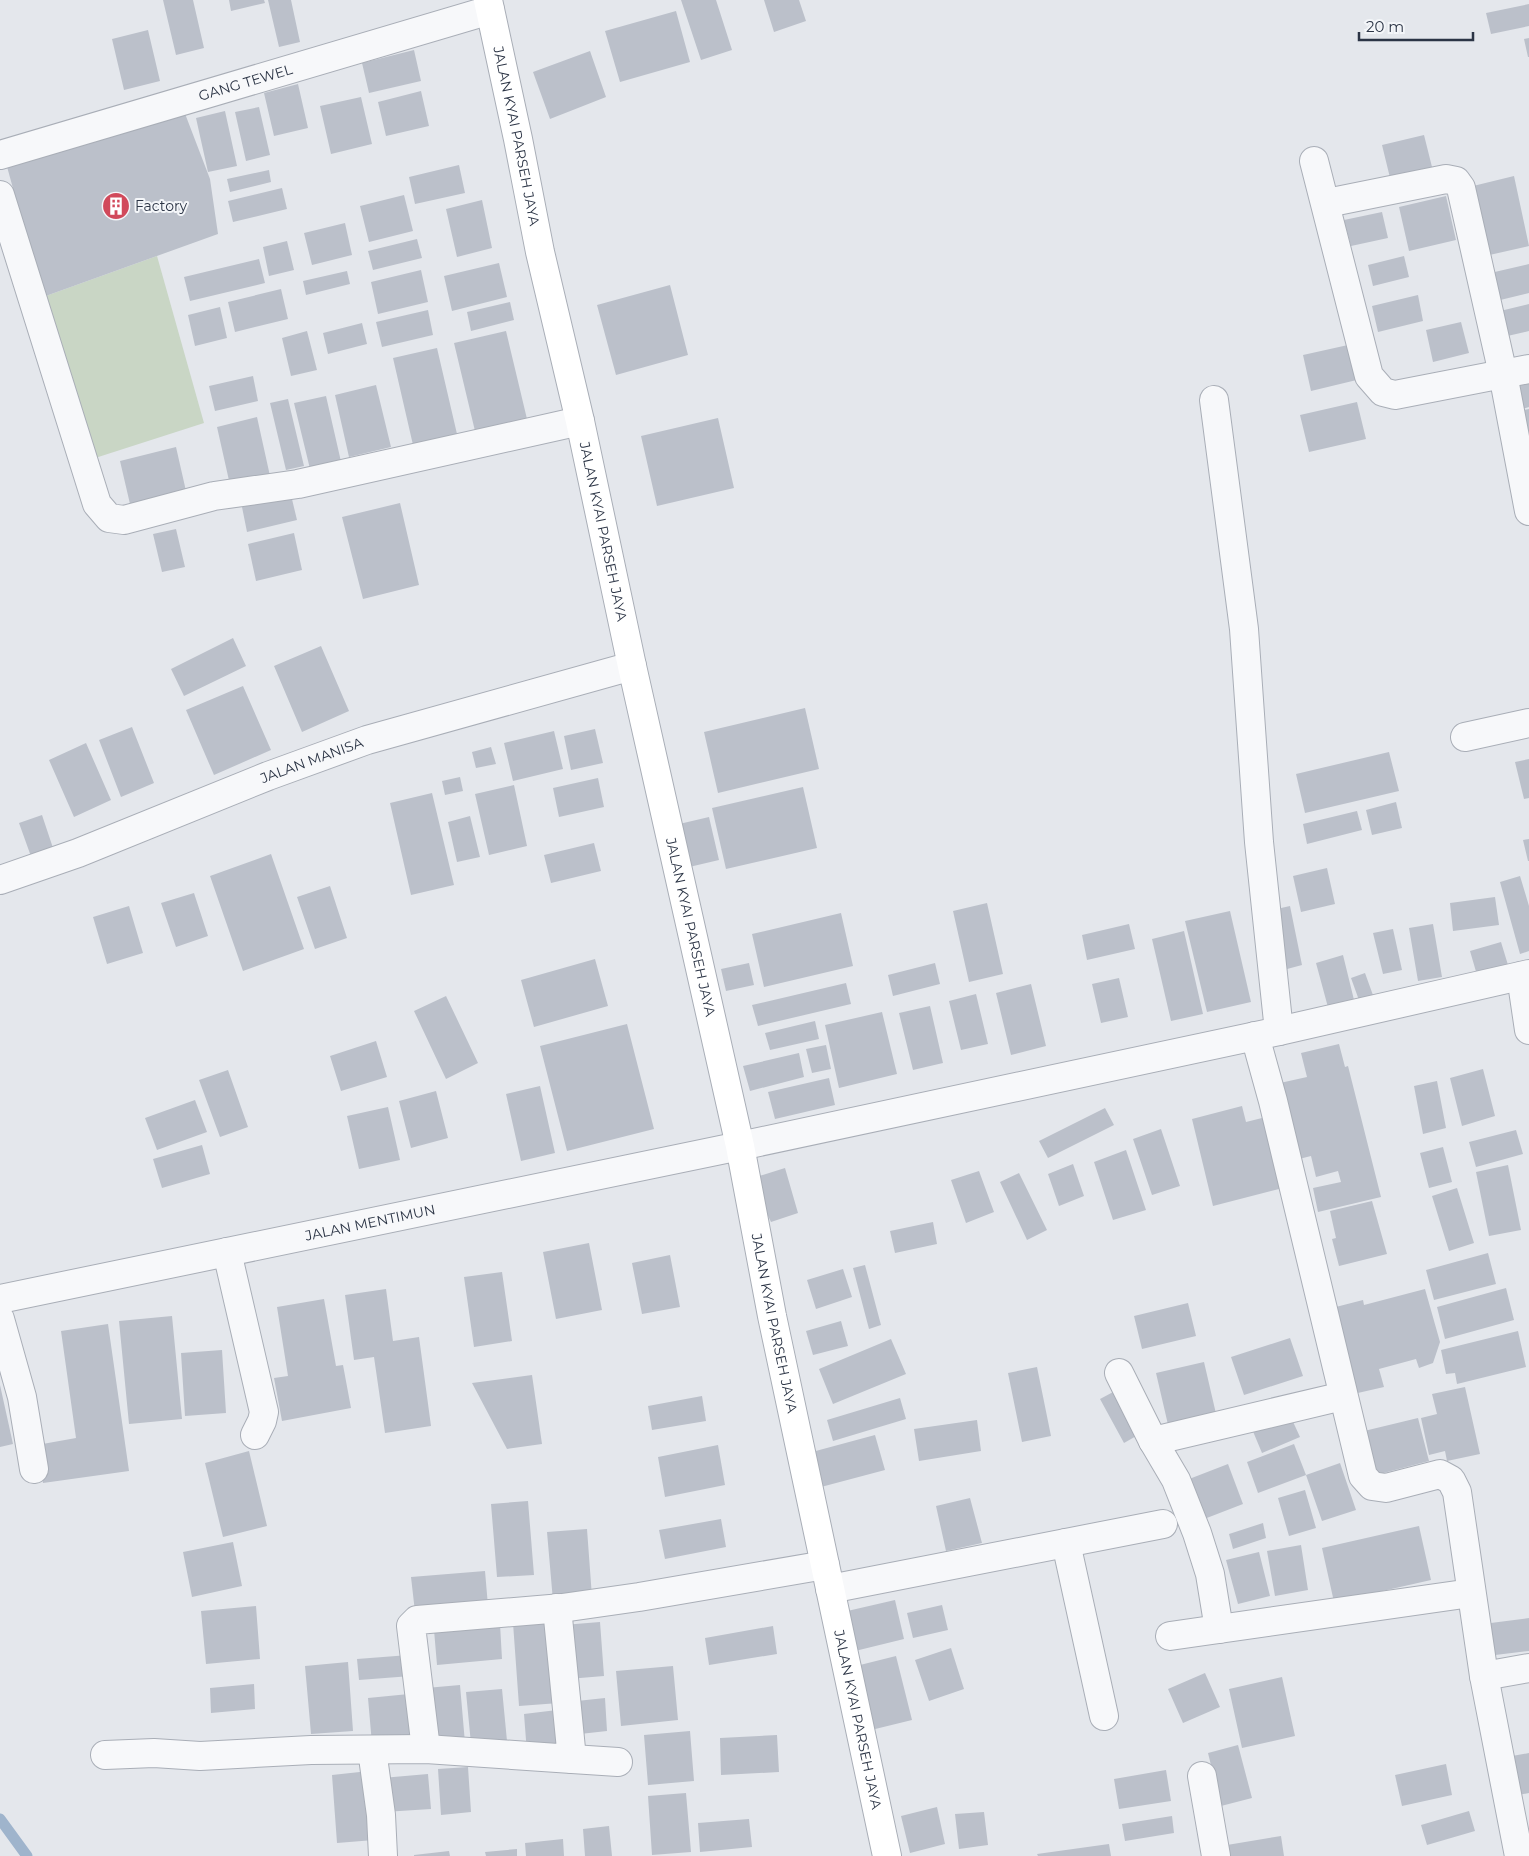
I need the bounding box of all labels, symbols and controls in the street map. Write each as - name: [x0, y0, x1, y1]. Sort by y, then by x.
- scale bar: [1359, 10, 1473, 42]
- text: 20 m: [1366, 17, 1404, 36]
- street label: JALAN KYAI PARSEH JAYA: [489, 44, 544, 228]
- street label: GANG TEWEL: [196, 60, 295, 105]
- building icon: Factory: [101, 191, 131, 221]
- place label: Factory: [135, 197, 188, 215]
- street label: JALAN KYAI PARSEH JAYA: [575, 439, 631, 624]
- street label: JALAN MANISA: [257, 733, 366, 788]
- street label: JALAN KYAI PARSEH JAYA: [662, 835, 720, 1019]
- street label: JALAN MENTIMUN: [302, 1200, 437, 1245]
- street label: JALAN KYAI PARSEH JAYA: [747, 1231, 802, 1416]
- street label: JALAN KYAI PARSEH JAYA: [830, 1627, 886, 1812]

